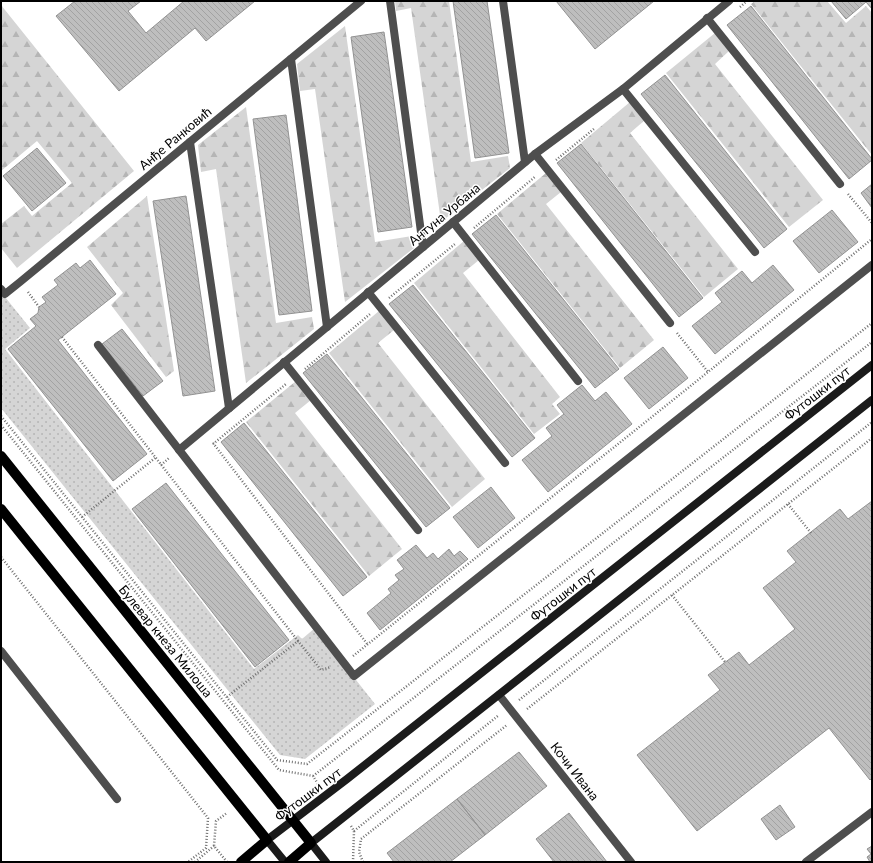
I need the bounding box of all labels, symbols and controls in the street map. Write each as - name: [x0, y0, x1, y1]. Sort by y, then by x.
- street label: Анђе Ранковић: [135, 103, 215, 173]
- street label: Антуна Урбана: [405, 179, 483, 249]
- street label: Футошки пут: [781, 362, 854, 424]
- street label: Футошки пут: [527, 563, 600, 625]
- street label: Булевар кнеза Милоша: [116, 582, 216, 700]
- street label: Кочи Ивана: [547, 739, 603, 803]
- street label: Футошки пут: [271, 763, 345, 824]

